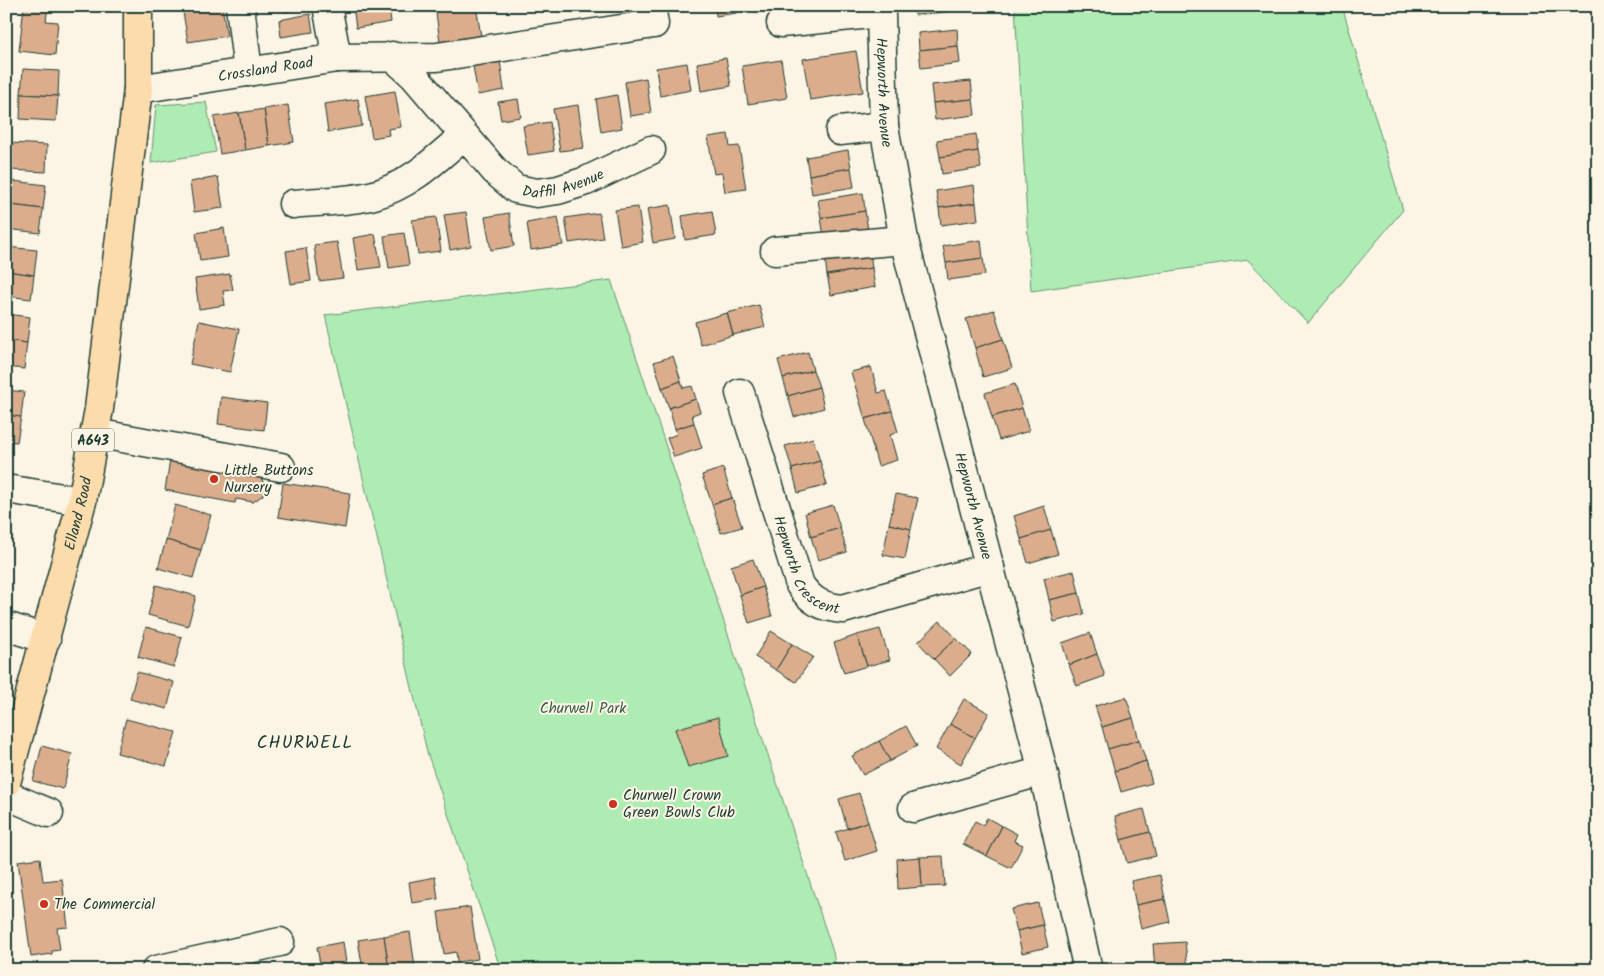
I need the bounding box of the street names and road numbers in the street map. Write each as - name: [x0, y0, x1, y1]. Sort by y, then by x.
- street label: Hepworth Avenue: [869, 37, 899, 150]
- street label: Crossland Road: [216, 51, 315, 89]
- street label: Daffil Avenue: [520, 163, 609, 206]
- road number: A643: [72, 428, 114, 452]
- street label: Hepworth Avenue: [947, 450, 998, 562]
- street label: Elland Road: [58, 475, 99, 553]
- street label: Hepworth Crescent: [766, 513, 841, 622]

